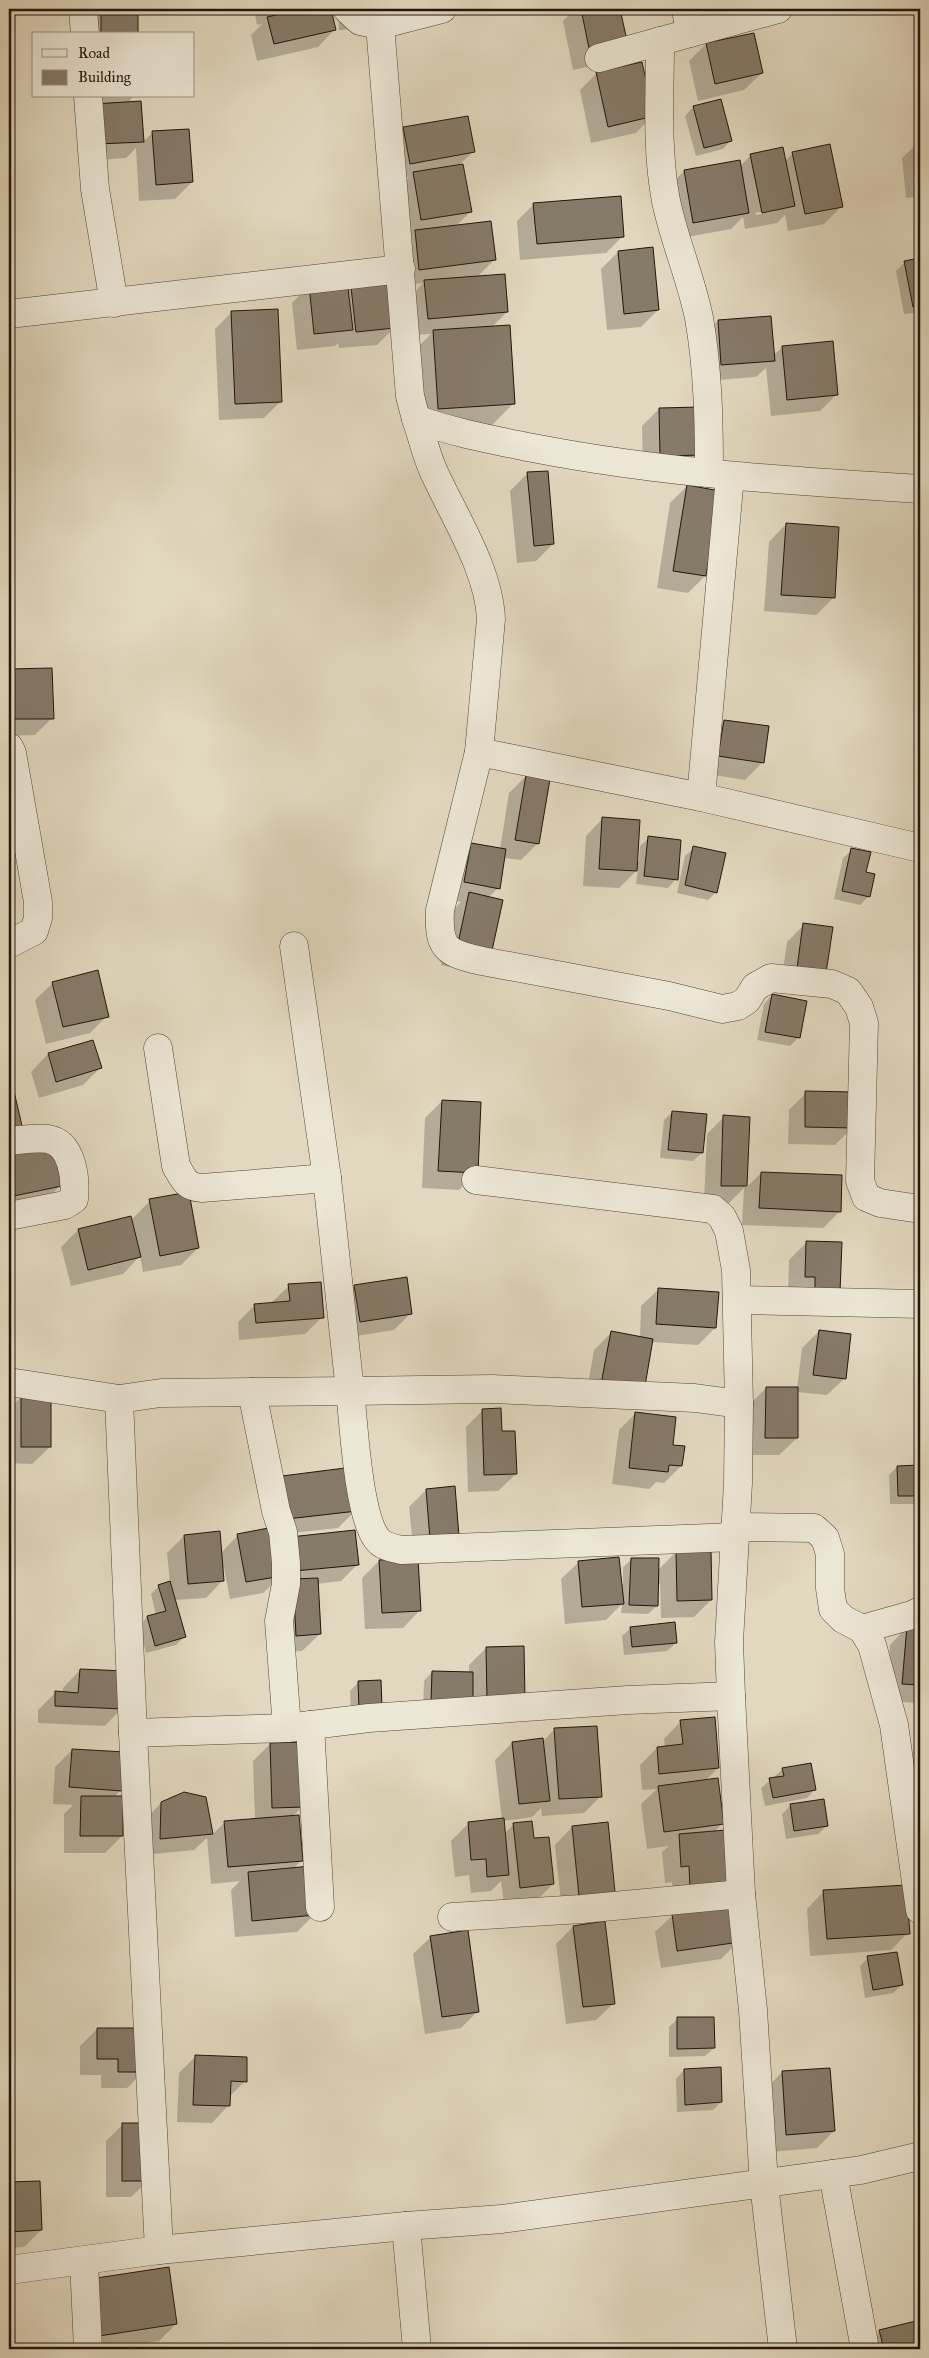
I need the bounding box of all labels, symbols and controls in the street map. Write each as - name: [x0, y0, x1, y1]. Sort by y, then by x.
- legend: [32, 32, 195, 98]
- text: Road: [78, 44, 110, 62]
- text: Building: [78, 68, 132, 86]

